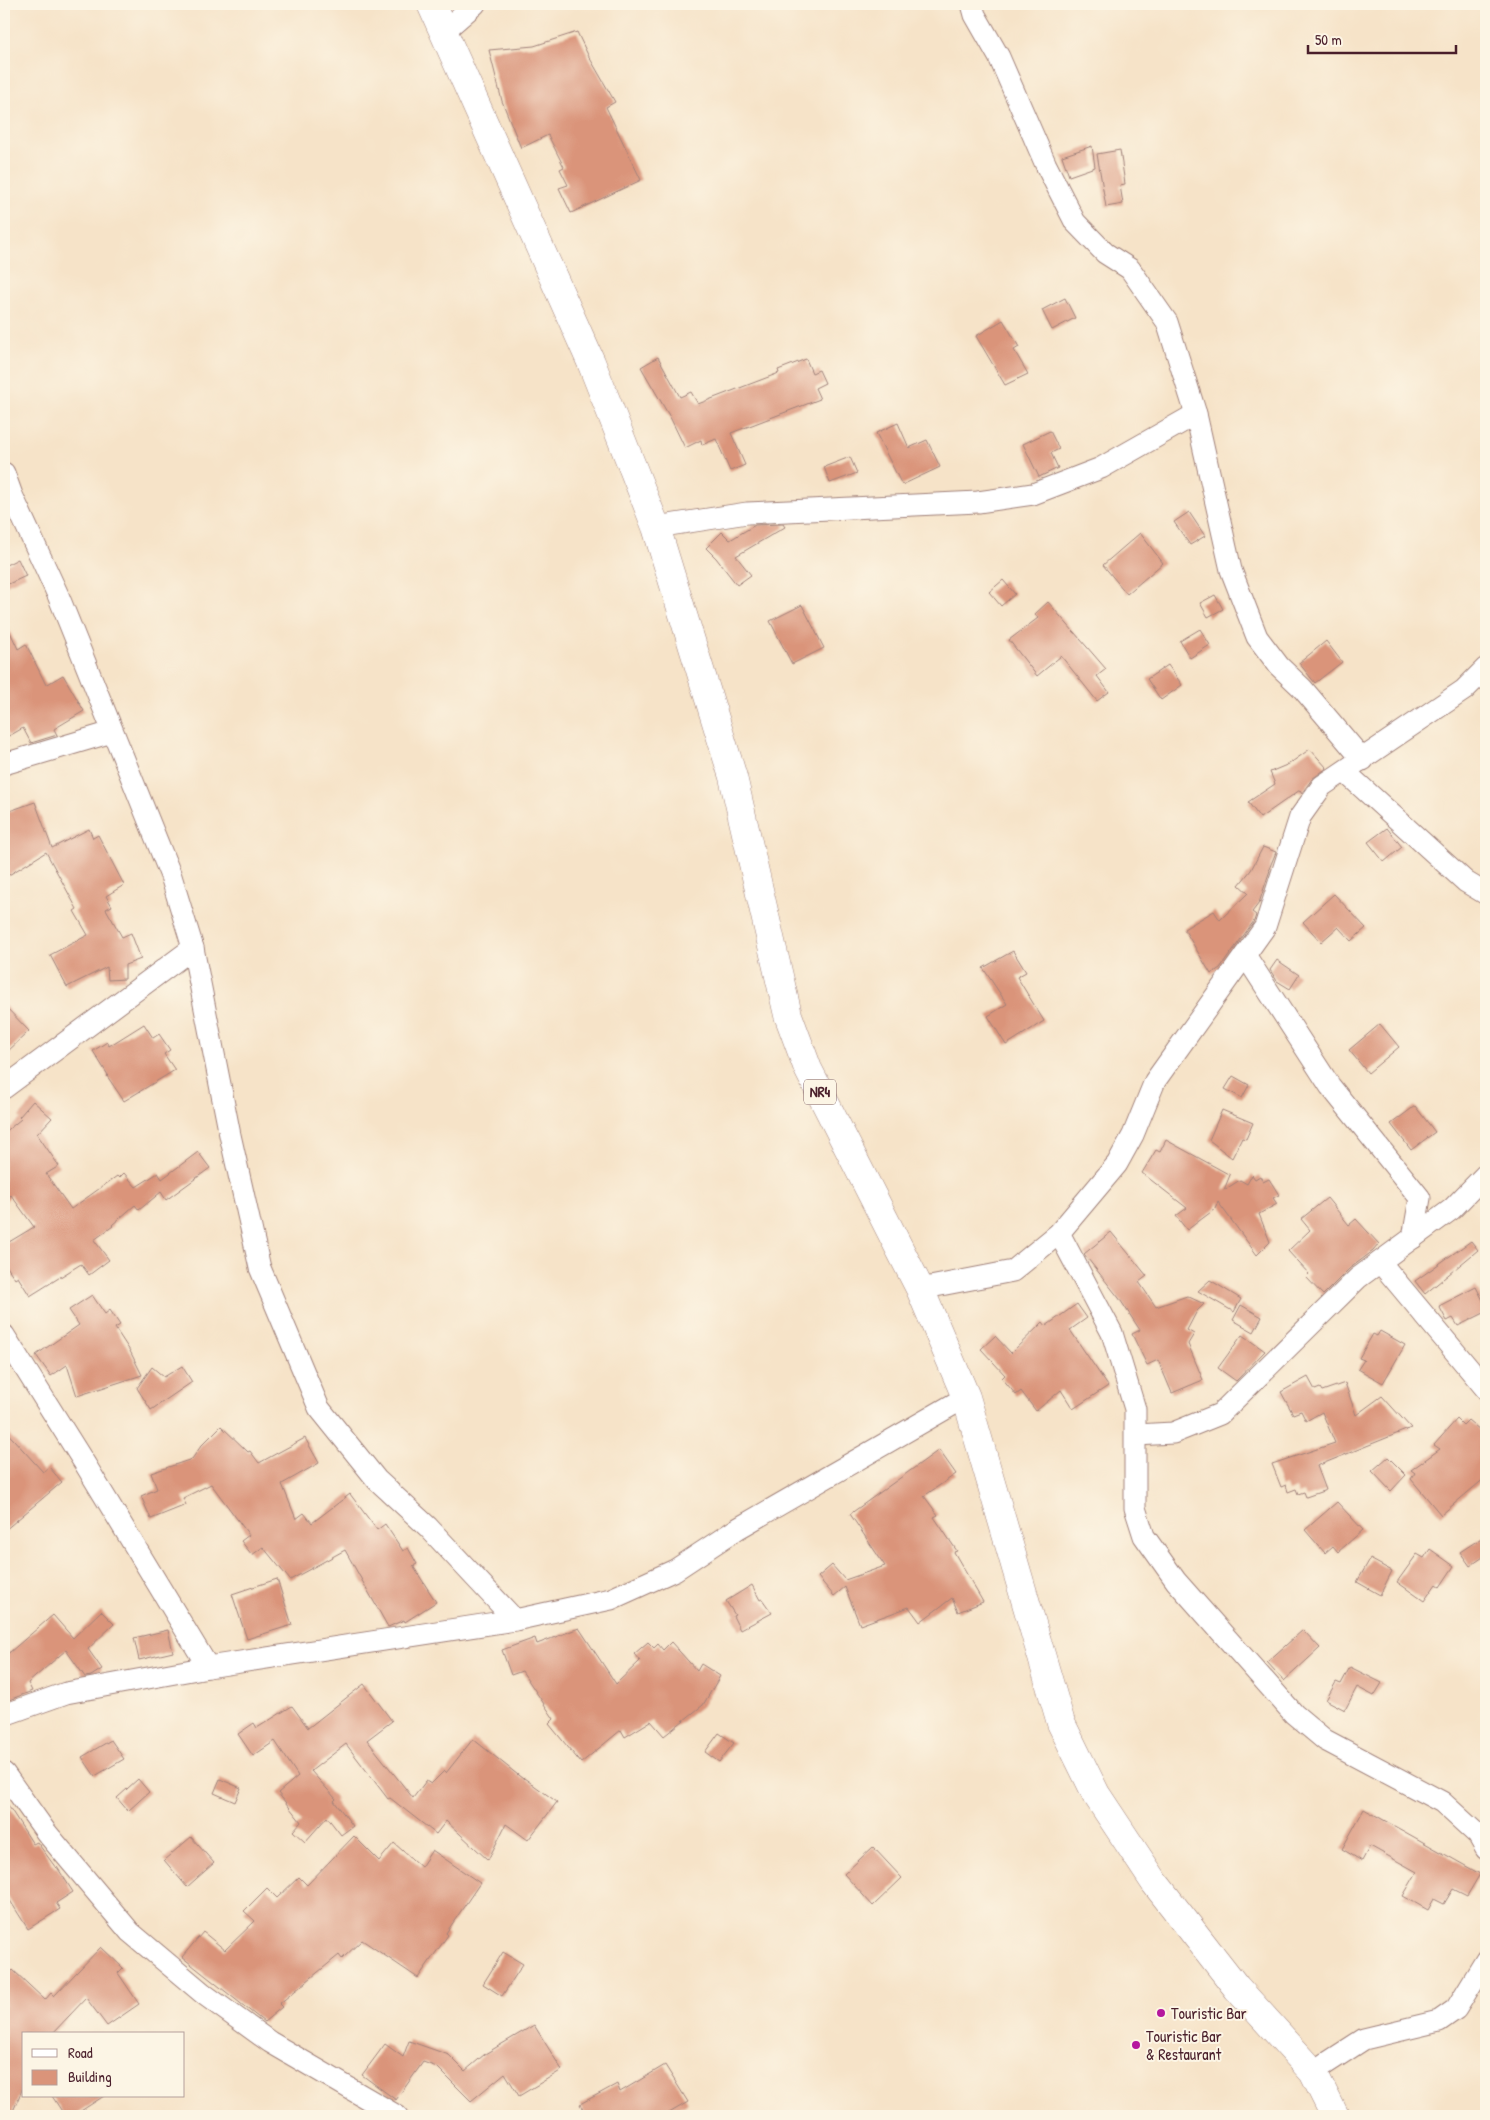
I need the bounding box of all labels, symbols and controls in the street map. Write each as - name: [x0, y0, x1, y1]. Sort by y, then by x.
- scale bar: [1308, 22, 1455, 54]
- text: 50 m: [1315, 29, 1342, 50]
- road number: NR4: [804, 1080, 836, 1104]
- place label: Touristic Bar: [1171, 2002, 1247, 2024]
- marker: Touristic Bar: [1155, 2007, 1167, 2019]
- place label: Touristic Bar & Restaurant: [1146, 2025, 1222, 2065]
- legend: [22, 2032, 185, 2098]
- marker: Touristic Bar & Restaurant: [1130, 2039, 1142, 2051]
- text: Road: [68, 2042, 93, 2063]
- text: Building: [68, 2066, 112, 2087]

